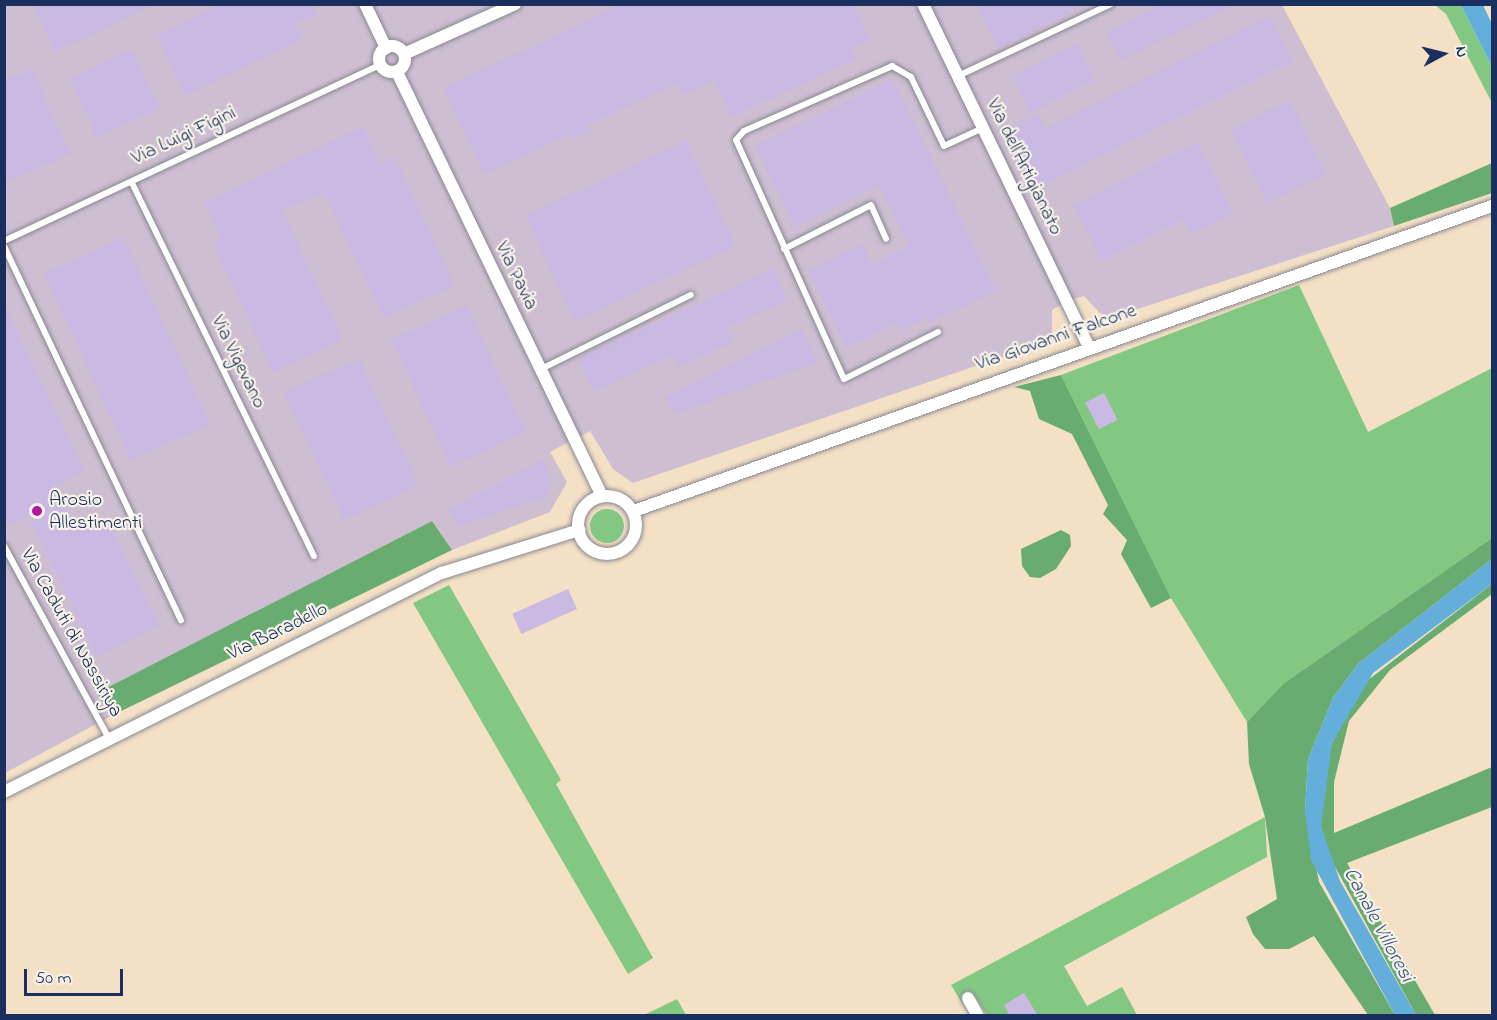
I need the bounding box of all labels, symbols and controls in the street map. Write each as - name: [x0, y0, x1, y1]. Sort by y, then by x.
- north arrow: [1413, 24, 1473, 84]
- text: N: [1448, 45, 1473, 59]
- street label: Via dell'Artigianato: [981, 95, 1067, 239]
- street label: Via Luigi Figini: [128, 101, 240, 171]
- street label: Via Pavia: [489, 238, 543, 314]
- street label: Via Giovanni Falcone: [972, 299, 1140, 377]
- street label: Via Vigevano: [205, 312, 271, 412]
- place label: Arosio Allestimenti: [49, 488, 142, 535]
- marker: Arosio Allestimenti: [30, 504, 44, 518]
- street label: Via Caduti di Nassiriya: [15, 544, 127, 722]
- street label: Via Baradello: [224, 597, 332, 667]
- water label: Canale Villoresi: [1337, 864, 1419, 986]
- scale bar: [27, 957, 126, 995]
- text: 50 m: [35, 966, 72, 992]

